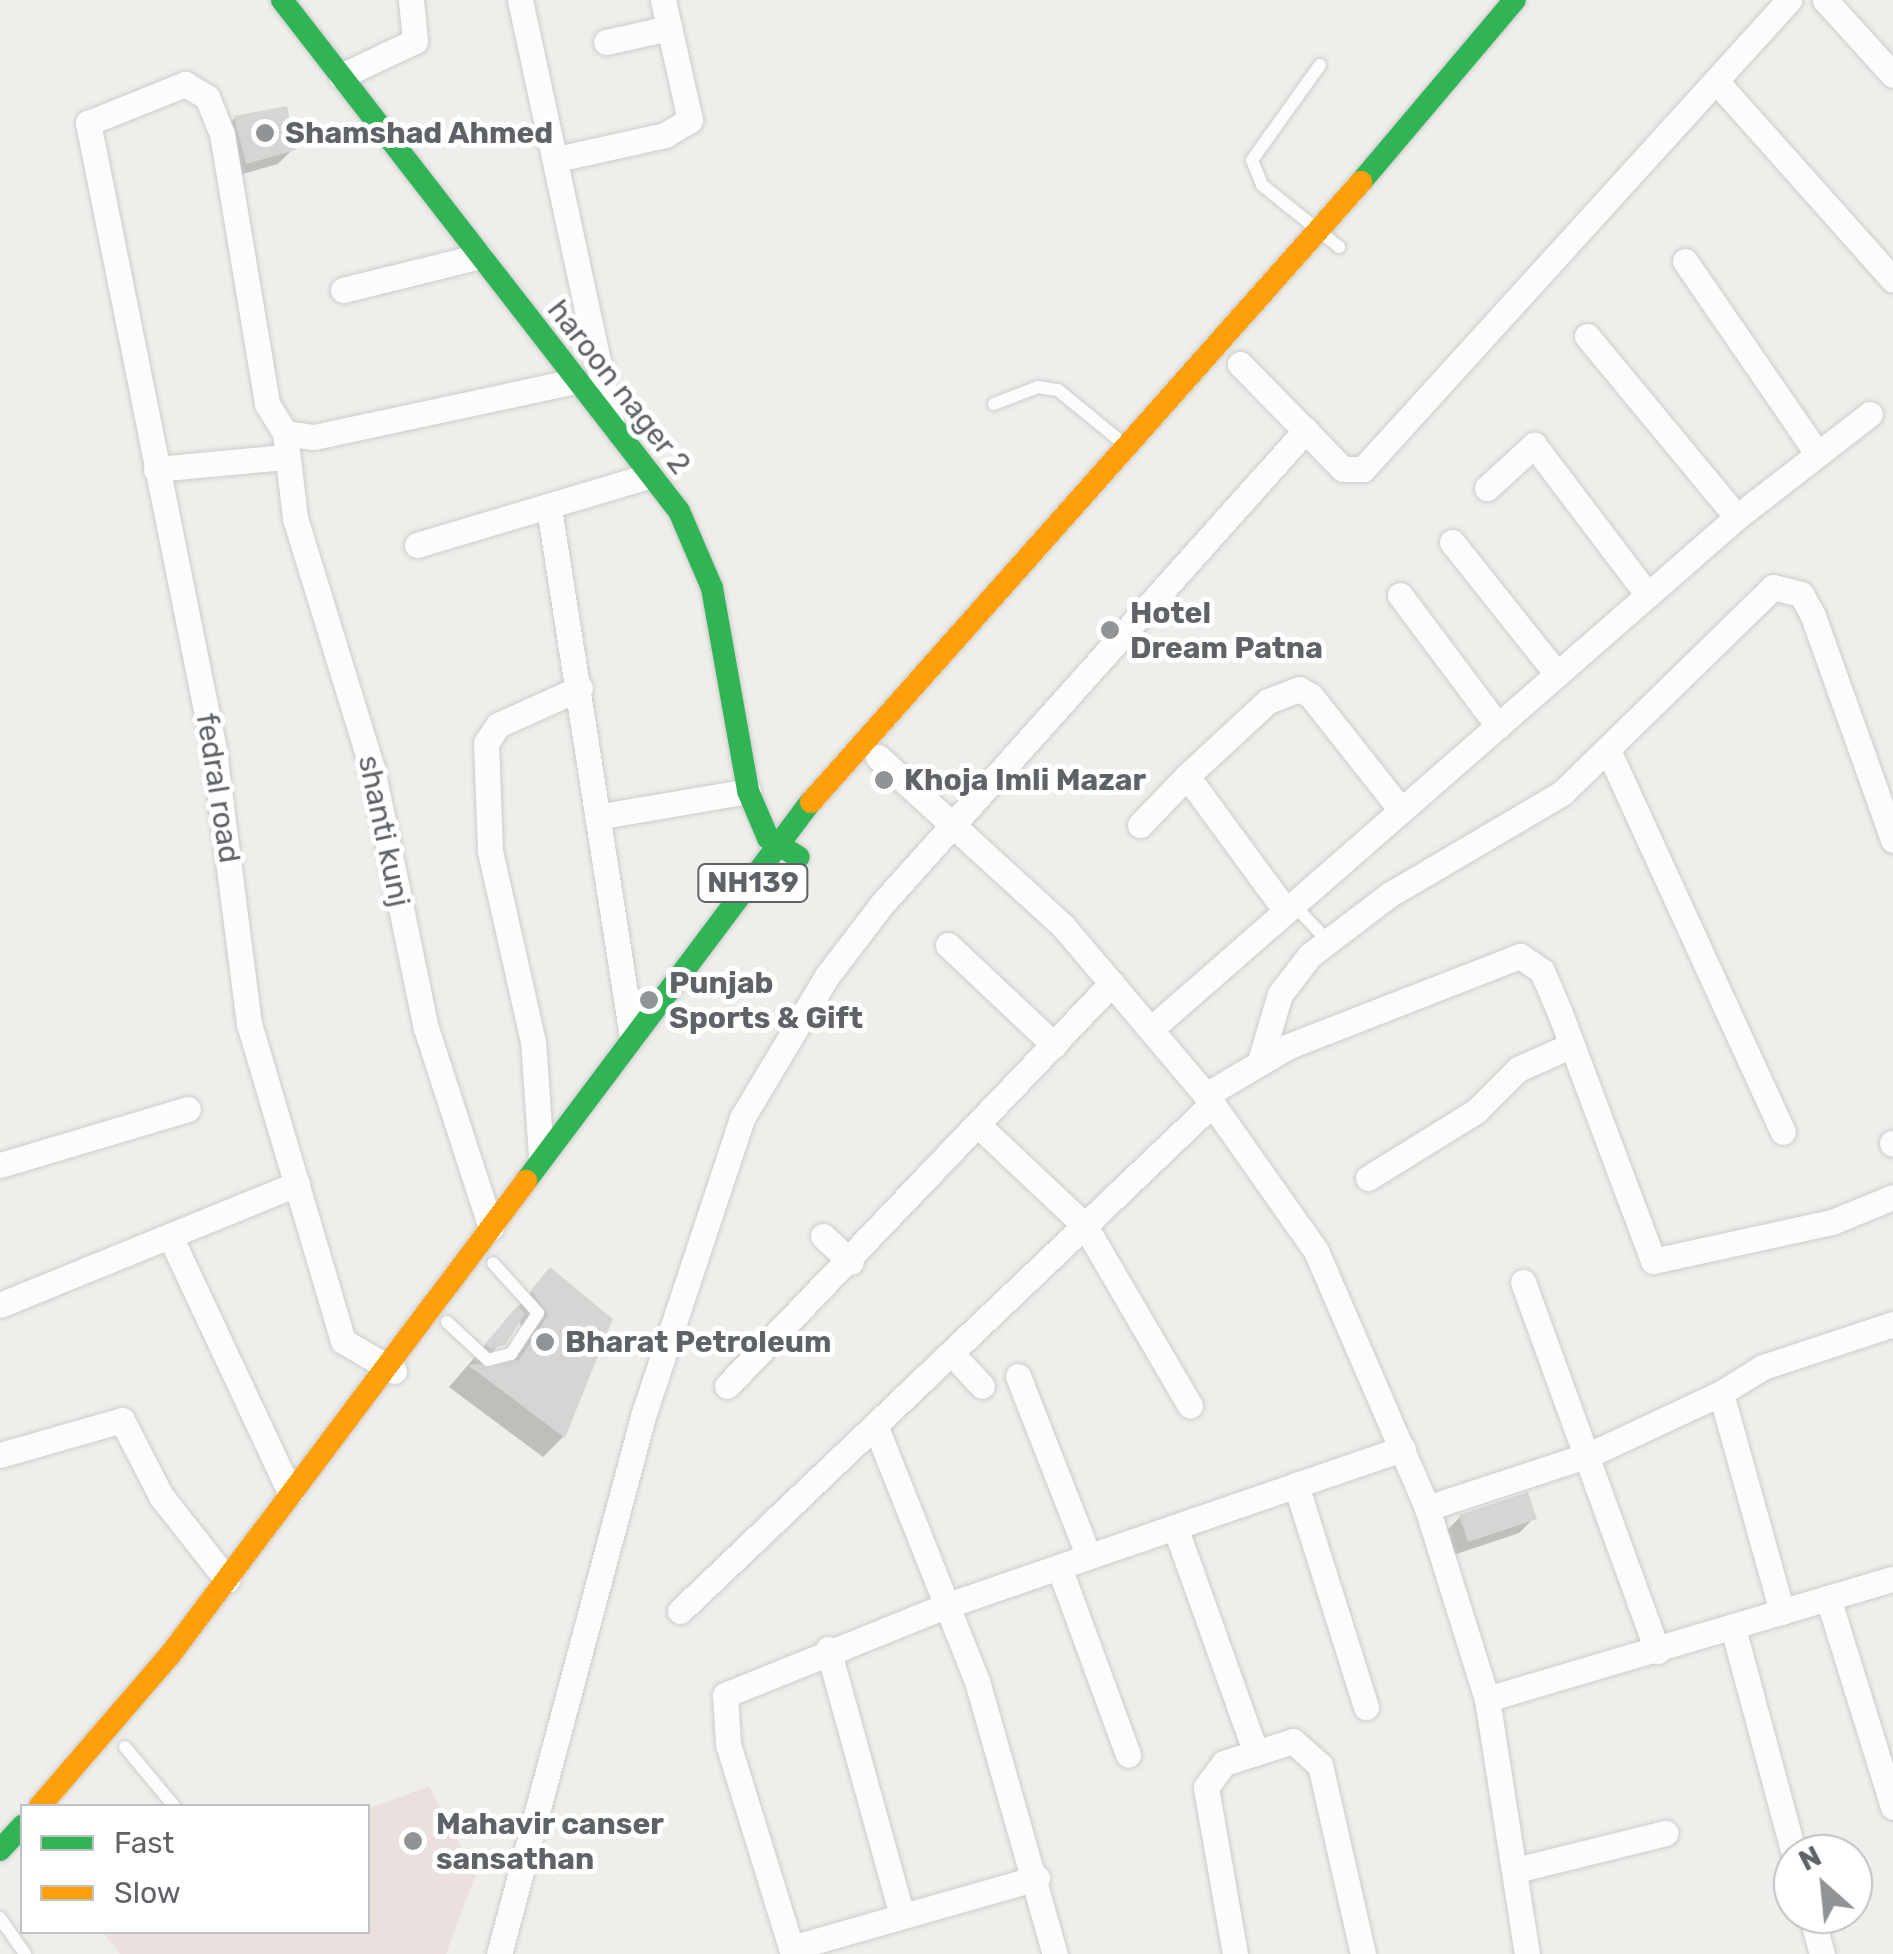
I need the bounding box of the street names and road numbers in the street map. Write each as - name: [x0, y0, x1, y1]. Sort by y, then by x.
- street label: haroon nager 2: [540, 293, 698, 481]
- street label: fedral road: [188, 711, 248, 865]
- street label: shanti kunj: [350, 752, 418, 910]
- road number: NH139: [696, 860, 810, 906]

